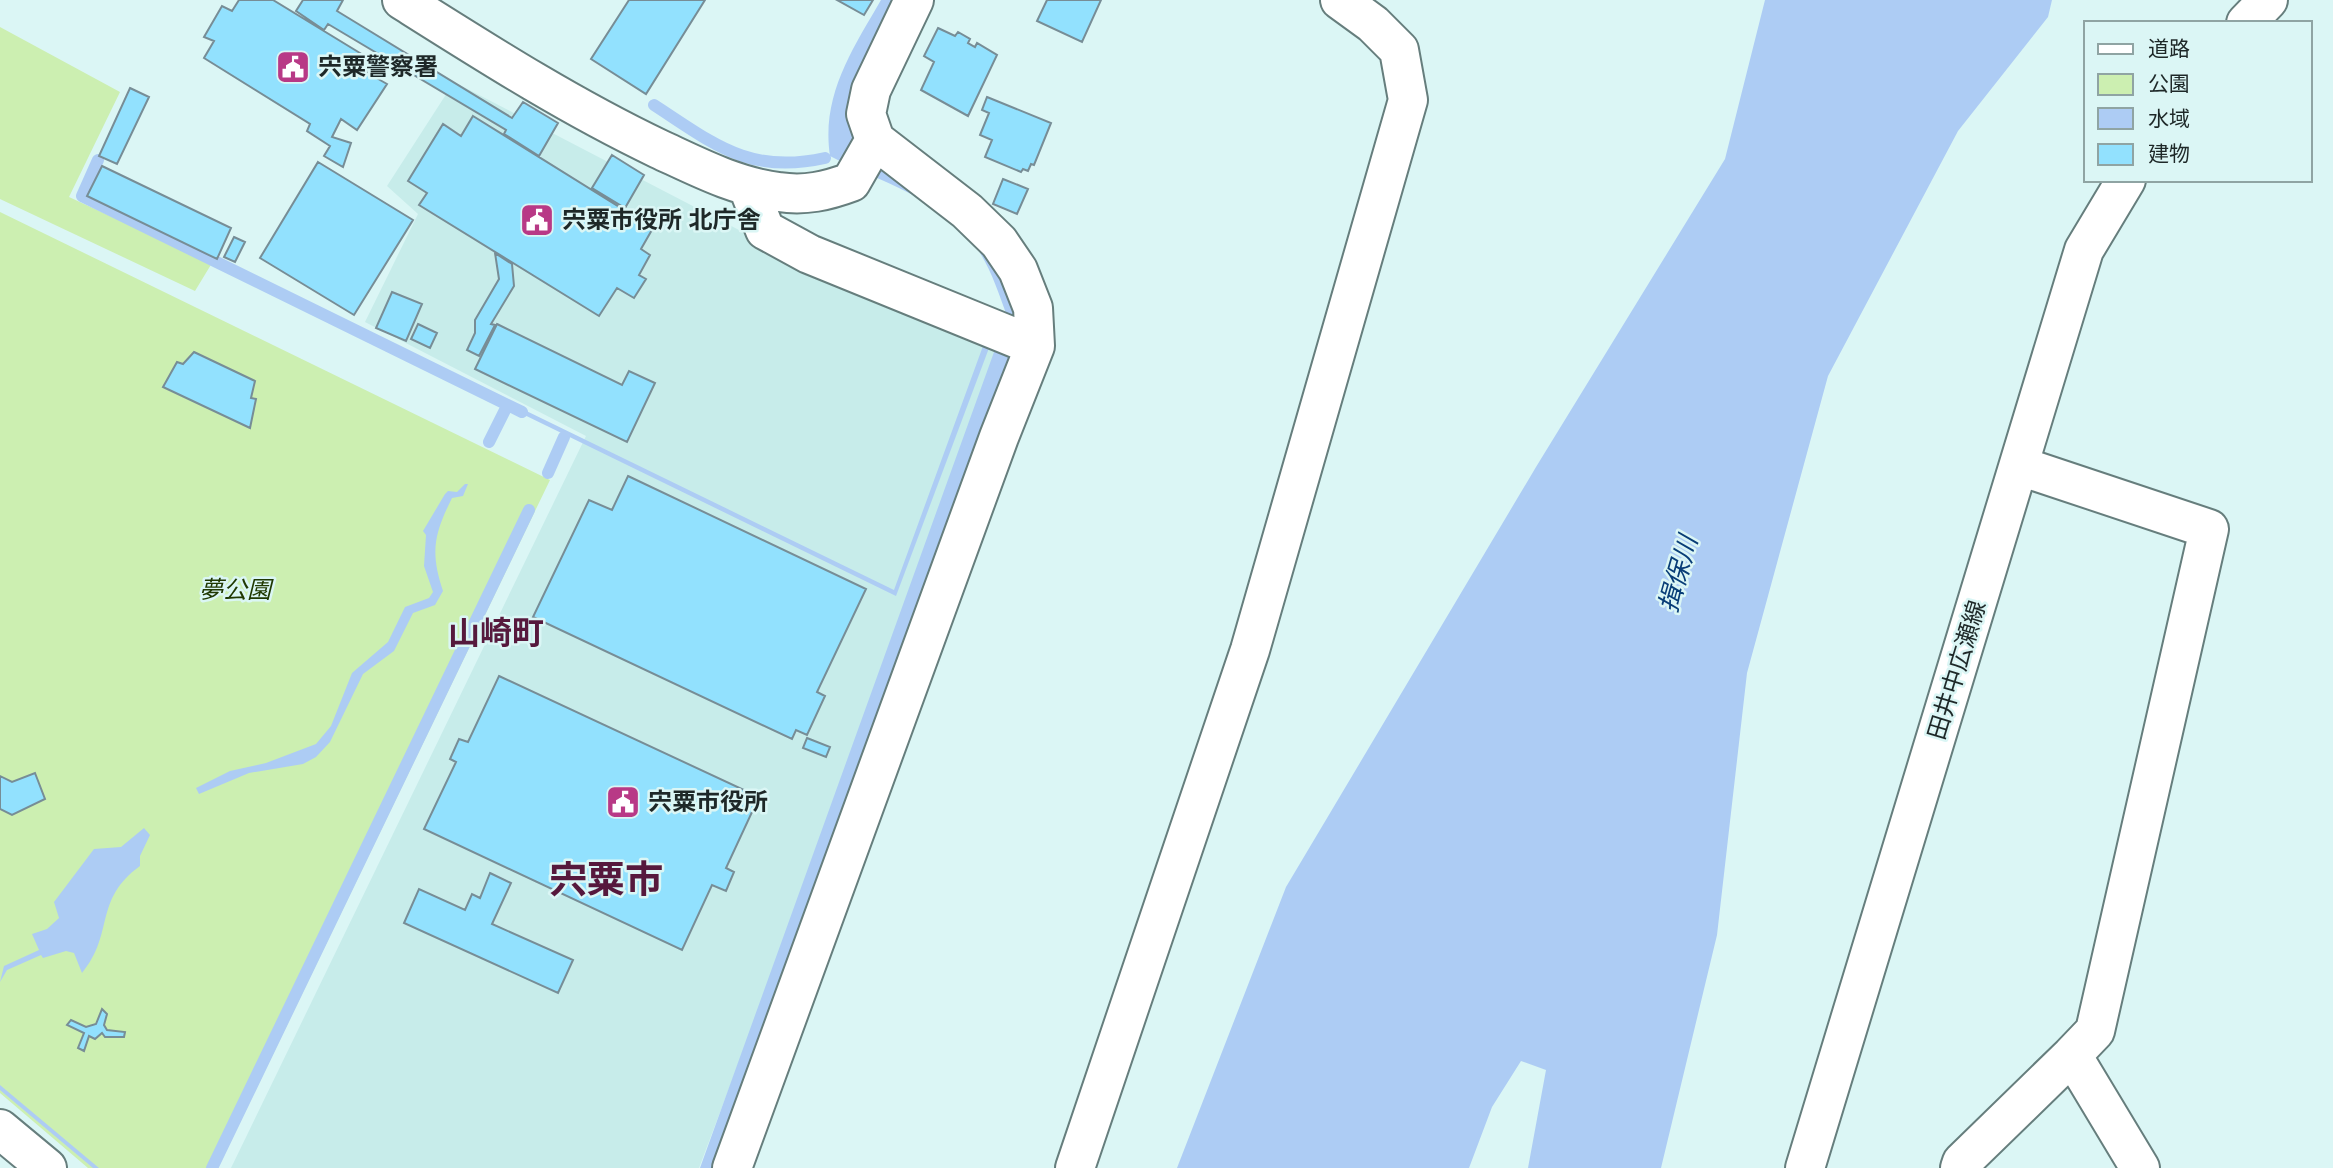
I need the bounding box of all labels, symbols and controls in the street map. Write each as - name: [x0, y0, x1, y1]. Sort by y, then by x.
- legend: [2084, 21, 2312, 182]
- text: 道路: [2148, 34, 2190, 62]
- public building icon: 宍粟警察署: [274, 48, 312, 86]
- place label: 宍粟警察署: [318, 50, 438, 82]
- text: 公園: [2148, 69, 2190, 97]
- text: 水域: [2148, 104, 2190, 132]
- text: 建物: [2148, 139, 2190, 167]
- public building icon: 宍粟市役所 北庁舎: [518, 201, 556, 239]
- place label: 宍粟市役所 北庁舎: [562, 203, 760, 235]
- water label: 揖保川: [1650, 529, 1705, 616]
- park label: 夢公園: [199, 573, 274, 605]
- street label: 田井中広瀬線: [1920, 596, 1992, 743]
- district label: 山崎町: [448, 611, 544, 653]
- public building icon: 宍粟市役所: [604, 783, 642, 821]
- place label: 宍粟市役所: [648, 785, 768, 817]
- district label: 宍粟市: [549, 854, 663, 904]

